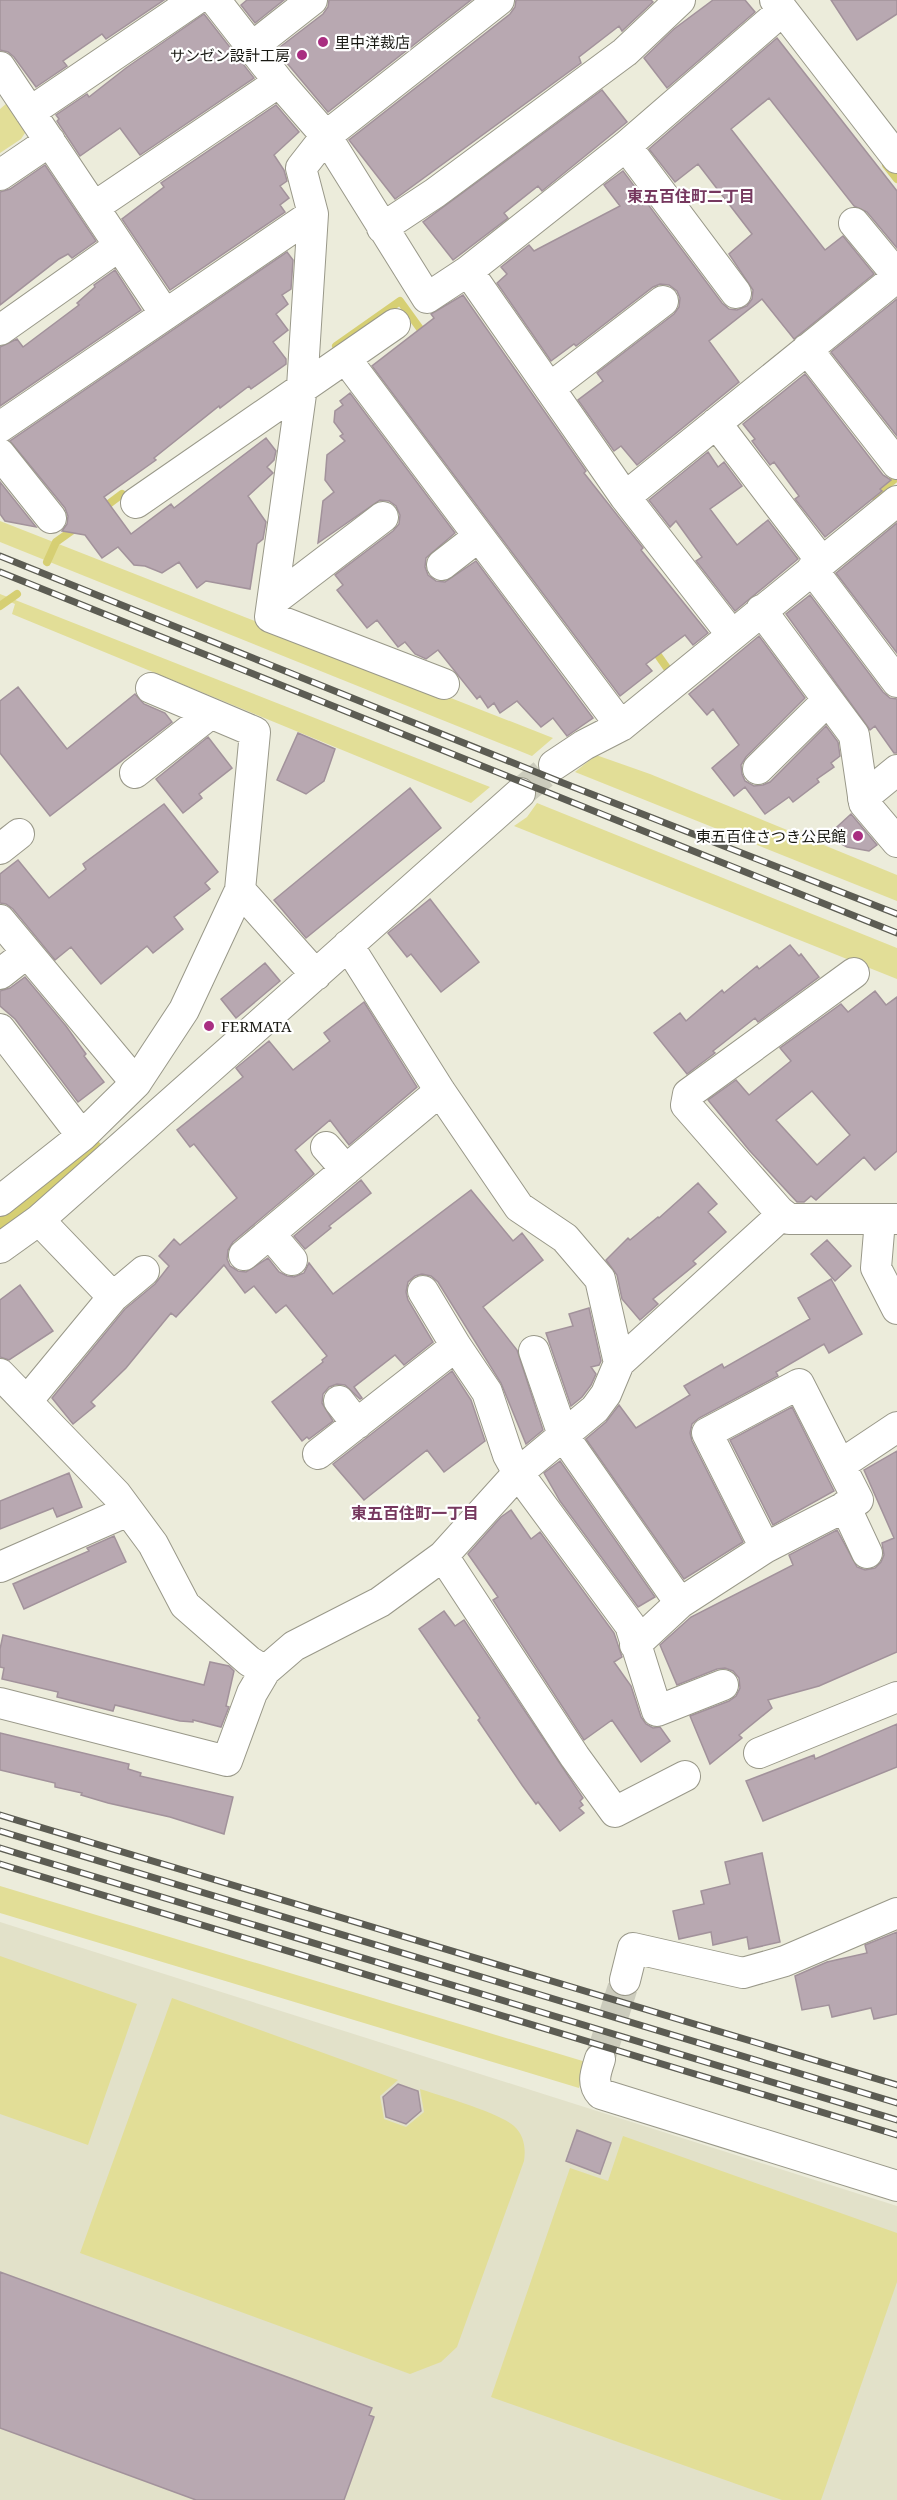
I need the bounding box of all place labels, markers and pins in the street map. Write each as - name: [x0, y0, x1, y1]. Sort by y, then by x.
- place label: 里中洋裁店: [335, 32, 410, 52]
- marker: 里中洋裁店: [316, 35, 330, 49]
- place label: サンゼン設計工房: [170, 45, 290, 65]
- marker: サンゼン設計工房: [295, 48, 309, 62]
- place label: 東五百住さつき公民館: [696, 826, 846, 846]
- marker: 東五百住さつき公民館: [851, 829, 865, 843]
- place label: FERMATA: [221, 1016, 292, 1036]
- marker: FERMATA: [202, 1019, 216, 1033]

